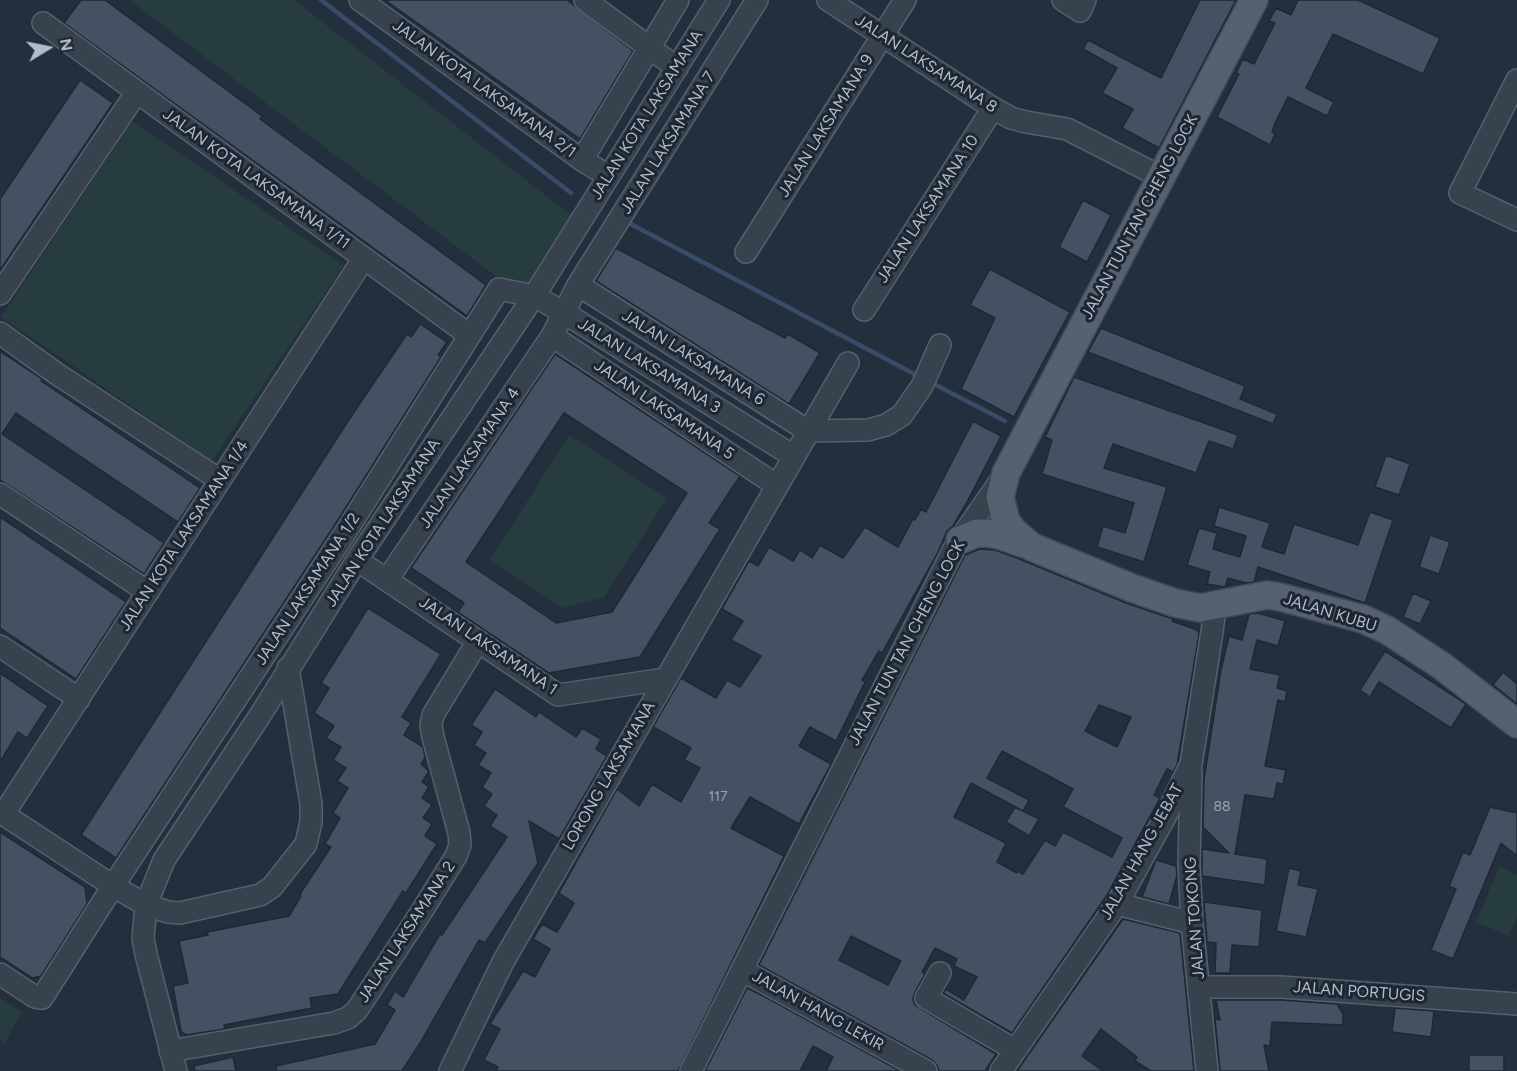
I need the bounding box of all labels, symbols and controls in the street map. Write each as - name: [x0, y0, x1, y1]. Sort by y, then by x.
- street label: JALAN LAKSAMANA 8: [851, 11, 1001, 117]
- street label: JALAN KOTA LAKSAMANA 2/1: [389, 16, 579, 162]
- north arrow: [18, 18, 78, 78]
- street label: JALAN KOTA LAKSAMANA: [587, 27, 707, 203]
- text: N: [56, 37, 77, 53]
- street label: JALAN LAKSAMANA 9: [774, 51, 878, 201]
- street label: JALAN LAKSAMANA 7: [616, 68, 720, 218]
- street label: JALAN KOTA LAKSAMANA 1/11: [159, 105, 353, 253]
- street label: JALAN TUN TAN CHENG LOCK: [1078, 111, 1202, 323]
- street label: JALAN LAKSAMANA 10: [873, 131, 983, 287]
- street label: JALAN LAKSAMANA 6: [618, 306, 768, 410]
- street label: JALAN LAKSAMANA 3: [574, 314, 724, 418]
- street label: JALAN LAKSAMANA 5: [590, 356, 738, 464]
- street label: JALAN LAKSAMANA 4: [416, 384, 524, 532]
- street label: JALAN KOTA LAKSAMANA: [322, 435, 444, 611]
- street label: JALAN KOTA LAKSAMANA 1/4: [115, 437, 253, 635]
- street label: JALAN LAKSAMANA 1/2: [252, 509, 364, 669]
- street label: JALAN TUN TAN CHENG LOCK: [845, 537, 969, 749]
- street label: JALAN KUBU: [1281, 590, 1379, 636]
- street label: JALAN LAKSAMANA 1: [415, 593, 561, 699]
- street label: LORONG LAKSAMANA: [559, 698, 659, 854]
- street label: JALAN HANG JEBAT: [1097, 781, 1187, 923]
- house number: 117: [708, 789, 728, 805]
- house number: 88: [1213, 799, 1231, 815]
- street label: JALAN TOKONG: [1181, 856, 1209, 980]
- street label: JALAN LAKSAMANA 2: [354, 858, 460, 1006]
- street label: JALAN HANG LEKIR: [749, 967, 887, 1055]
- street label: JALAN PORTUGIS: [1292, 978, 1426, 1006]

